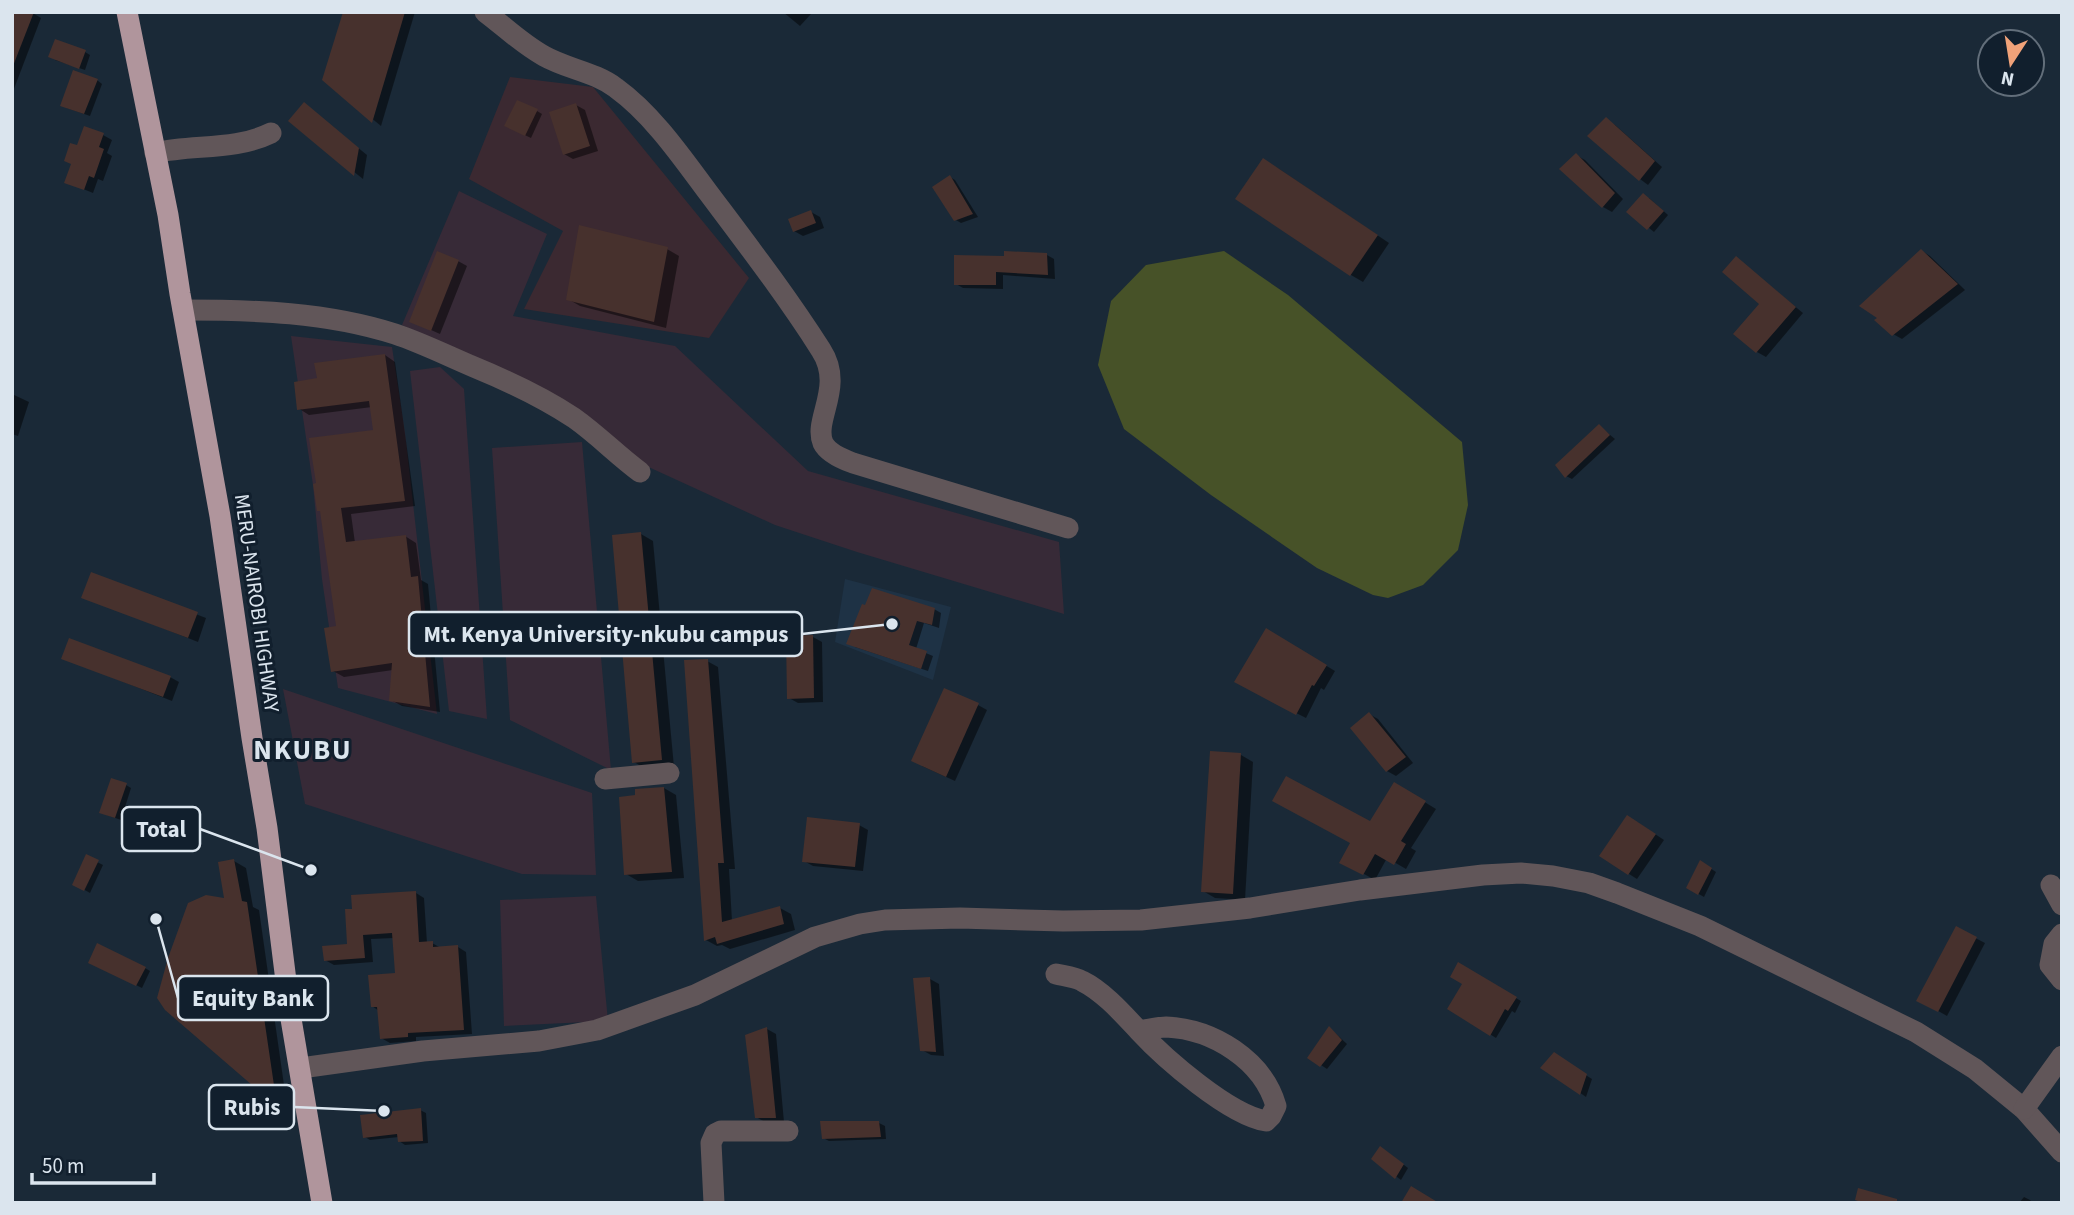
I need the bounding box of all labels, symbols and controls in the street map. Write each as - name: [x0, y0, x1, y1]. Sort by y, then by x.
- north arrow: [1976, 28, 2046, 98]
- text: N: [1999, 64, 2017, 93]
- street label: MERU-NAIROBI HIGHWAY: [227, 492, 287, 715]
- callout: Mt. Kenya University-nkubu campus: [409, 612, 802, 656]
- text: Mt. Kenya University-nkubu campus: [423, 618, 789, 651]
- district label: NKUBU: [253, 730, 353, 770]
- callout: Total: [122, 807, 200, 851]
- text: Total: [136, 813, 187, 846]
- callout: Equity Bank: [178, 976, 328, 1020]
- text: Equity Bank: [192, 982, 314, 1015]
- callout: Rubis: [209, 1085, 294, 1129]
- text: Rubis: [224, 1091, 280, 1124]
- scale bar: [32, 1142, 154, 1186]
- text: 50 m: [42, 1151, 84, 1181]

